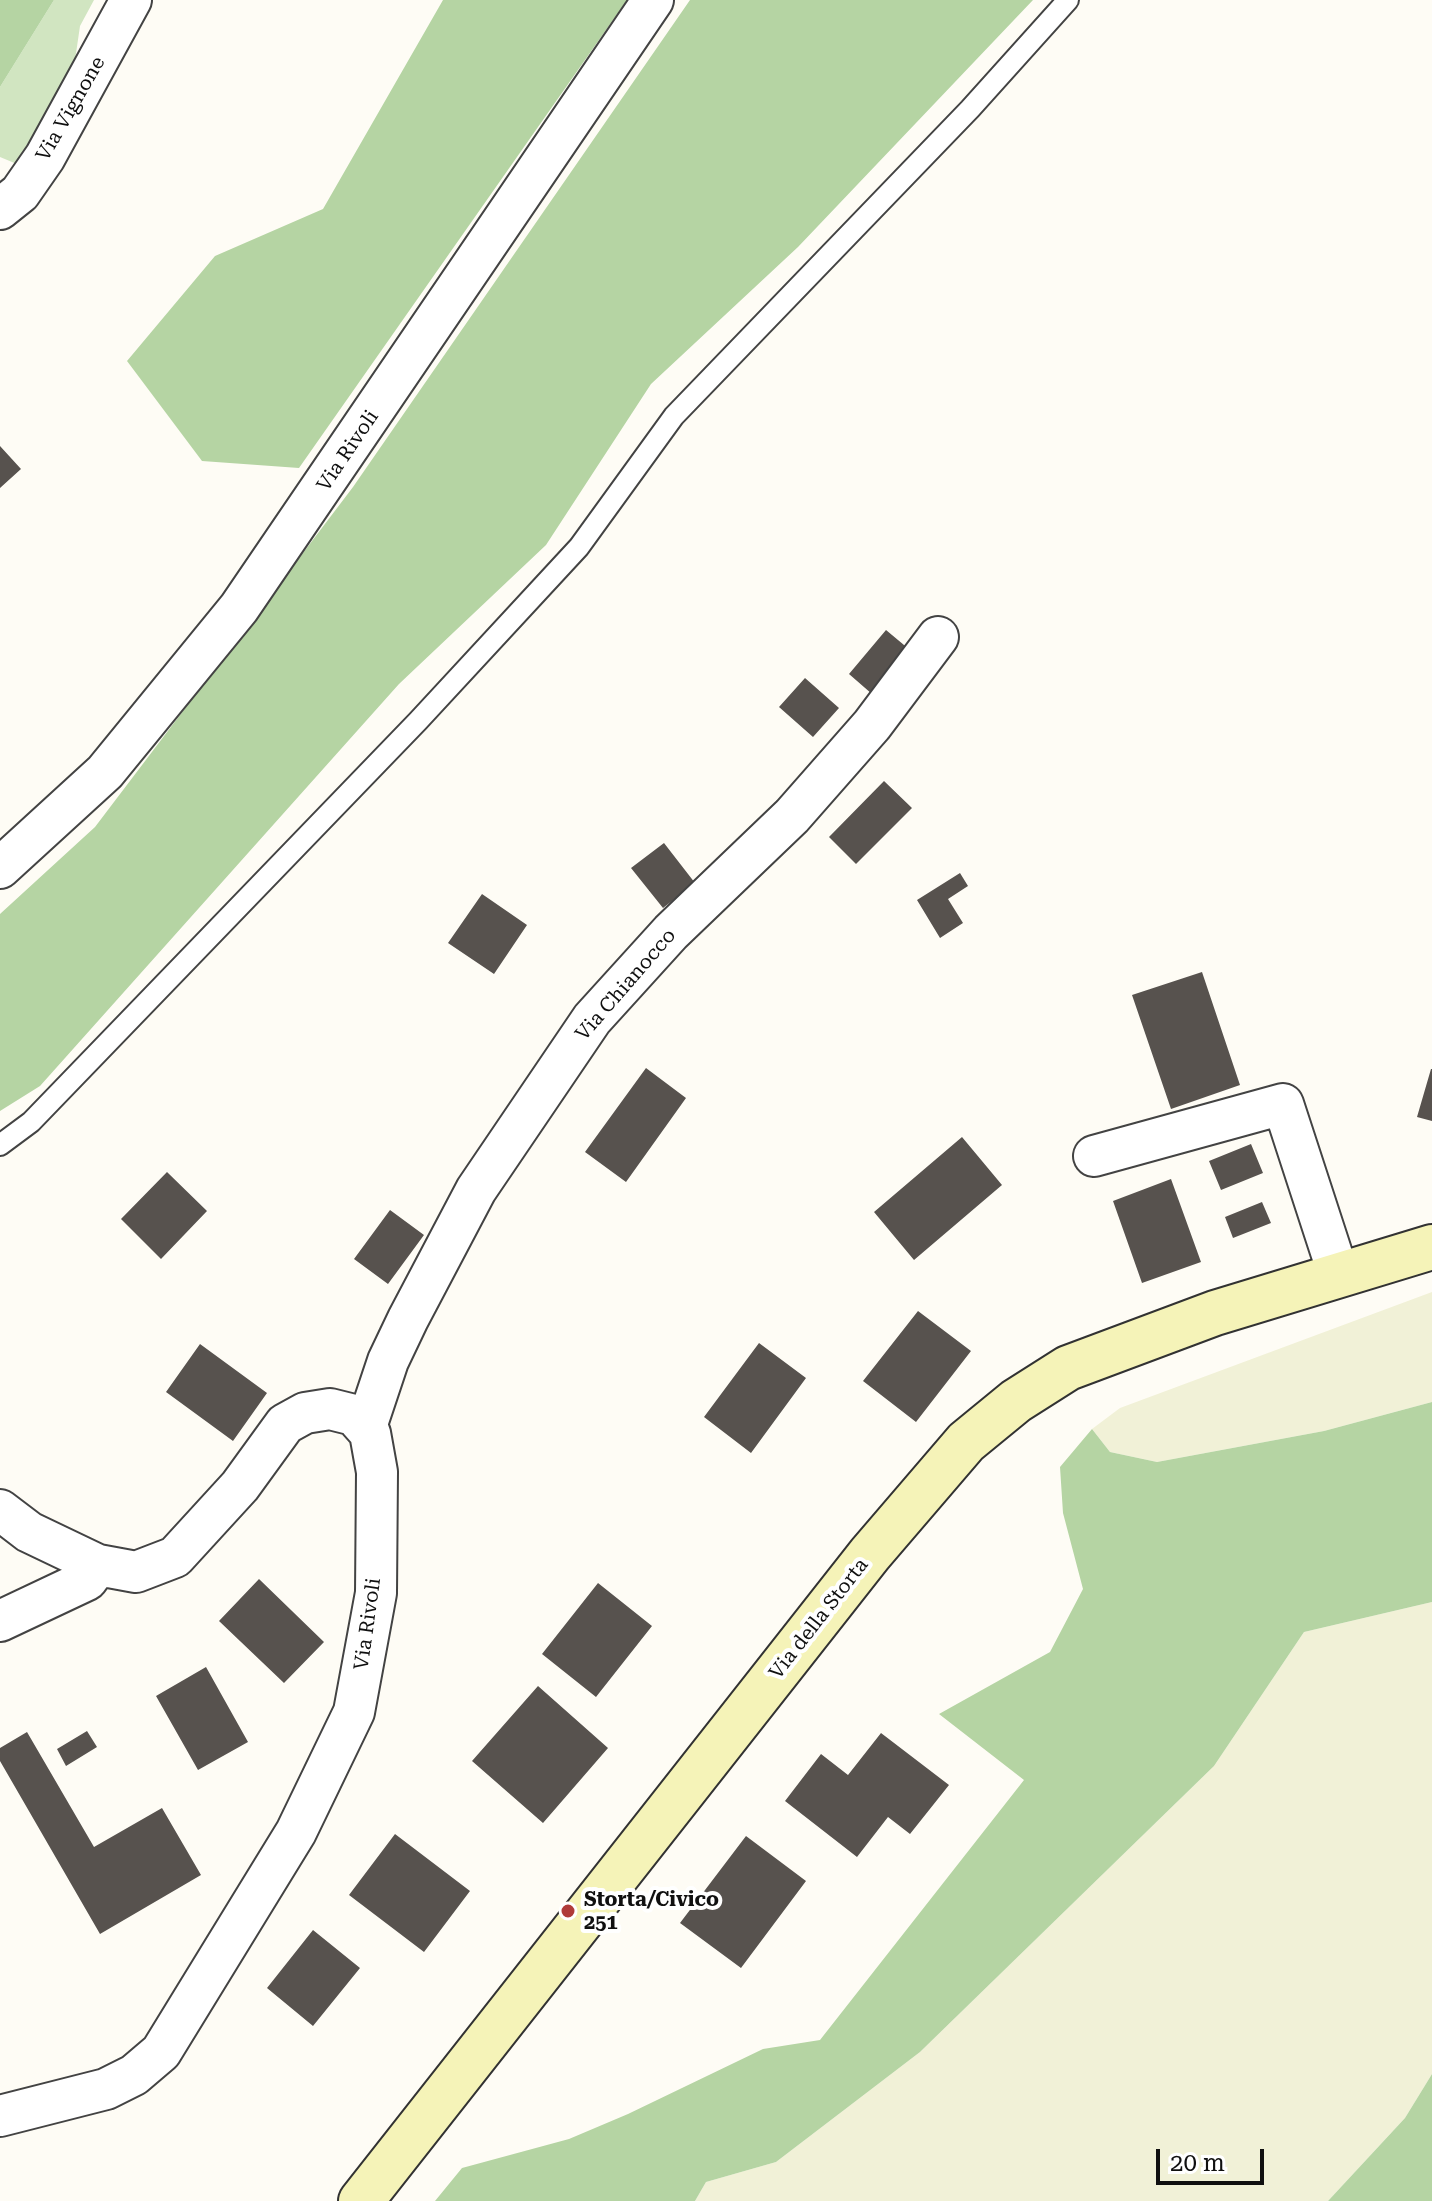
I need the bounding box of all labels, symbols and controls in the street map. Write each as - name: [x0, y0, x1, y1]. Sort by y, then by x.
- street label: Via Vignone: [31, 52, 111, 166]
- street label: Via Rivoli: [312, 406, 384, 496]
- street label: Via Chianocco: [571, 924, 681, 1046]
- street label: Via della Storta: [764, 1554, 874, 1684]
- street label: Via Rivoli: [350, 1577, 386, 1671]
- place label: Storta/Civico 251: [584, 1888, 719, 1935]
- marker: Storta/Civico 251: [559, 1902, 577, 1920]
- scale bar: [1160, 2133, 1268, 2183]
- text: 20 m: [1170, 2149, 1225, 2177]

